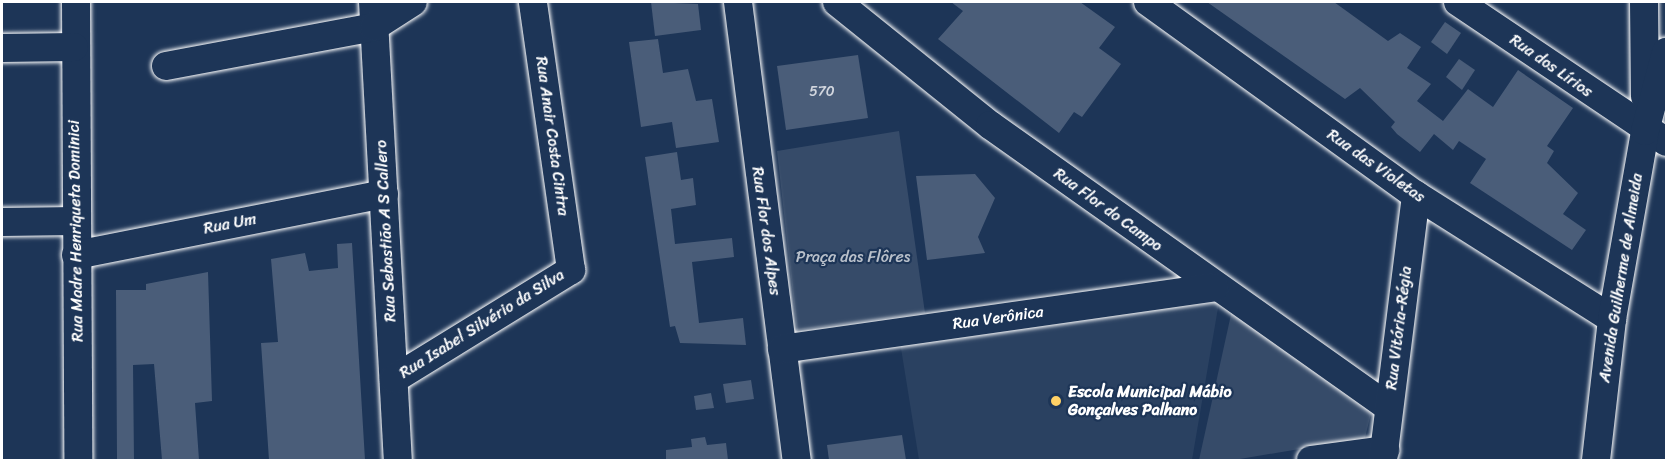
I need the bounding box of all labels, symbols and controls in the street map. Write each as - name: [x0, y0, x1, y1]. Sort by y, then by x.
- street label: Rua dos Lírios: [1506, 30, 1596, 102]
- street label: Rua Anair Costa Cintra: [531, 54, 573, 218]
- house number: 570: [809, 84, 835, 100]
- street label: Rua Madre Henriqueta Dominici: [64, 120, 88, 342]
- street label: Rua das Violetas: [1324, 125, 1428, 207]
- street label: Rua Sebastião A S Callero: [372, 139, 400, 323]
- street label: Rua Flor do Campo: [1050, 164, 1166, 256]
- street label: Rua Flor dos Alpes: [748, 166, 784, 296]
- street label: Avenida Guilherme de Almeida: [1595, 172, 1647, 384]
- street label: Rua Um: [202, 209, 258, 239]
- park label: Praça das Flôres: [795, 247, 911, 267]
- street label: Rua Isabel Silvério da Silva: [396, 265, 568, 383]
- street label: Rua Vitória-Régia: [1382, 265, 1416, 391]
- street label: Rua Verônica: [952, 302, 1044, 334]
- place label: Escola Municipal Mábio Gonçalves Palhano: [1068, 382, 1232, 420]
- marker: Escola Municipal Mábio Gonçalves Palhano: [1049, 394, 1063, 408]

